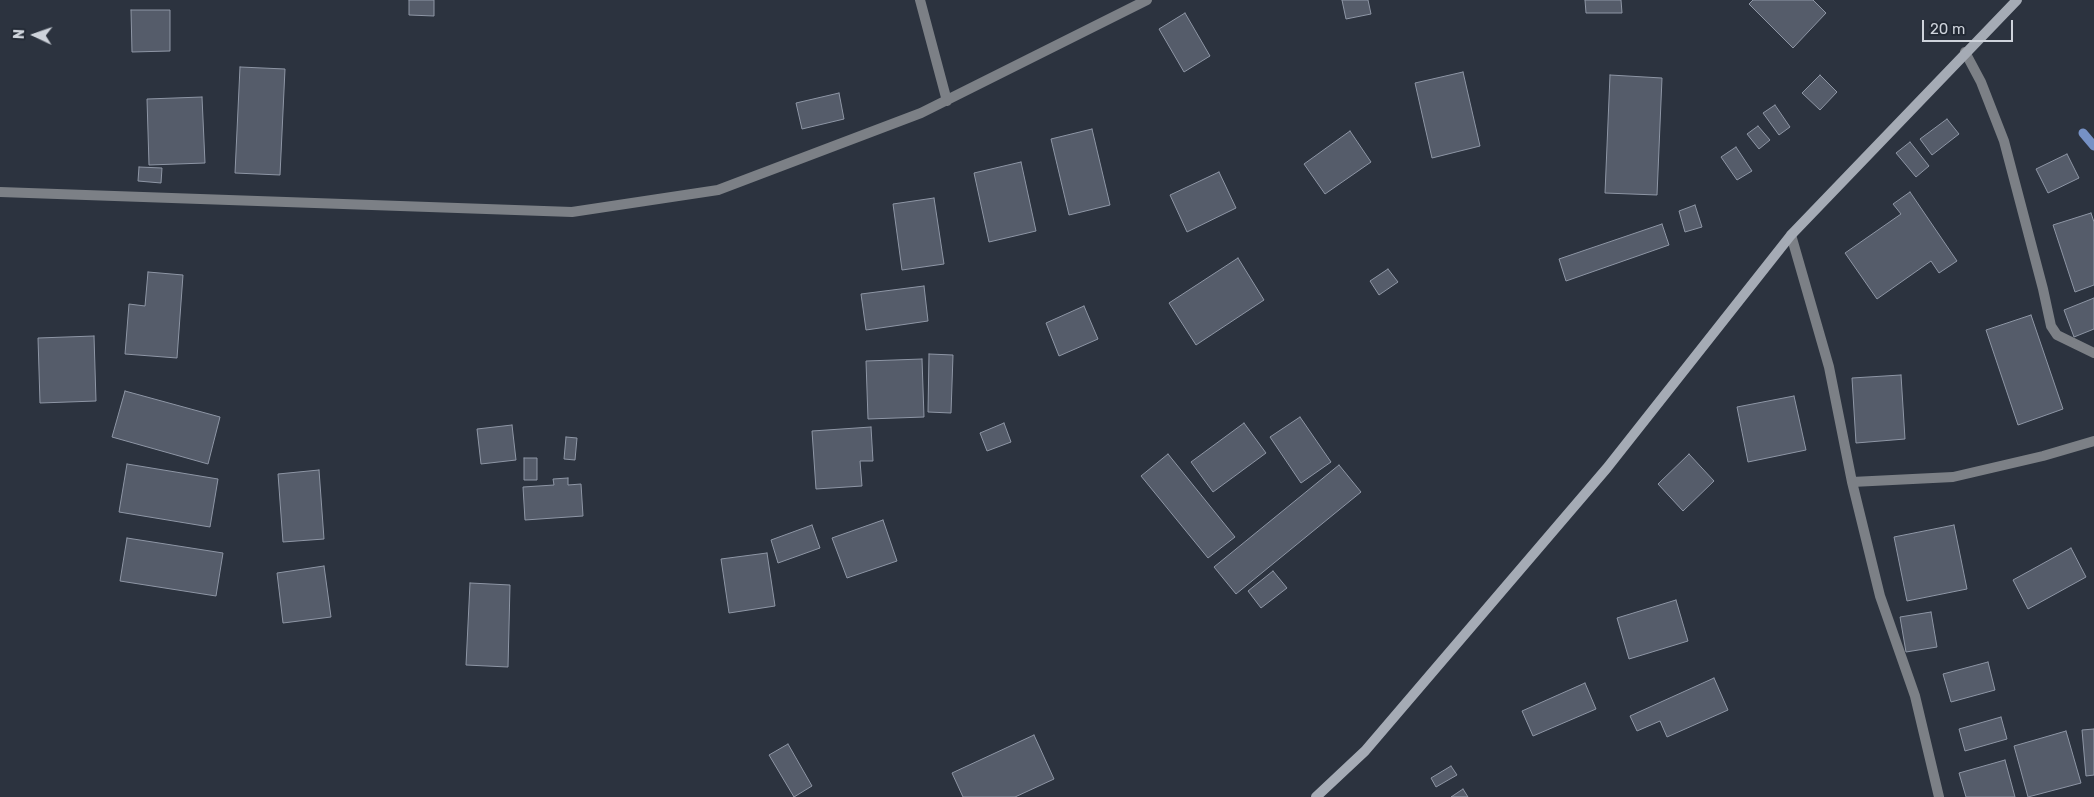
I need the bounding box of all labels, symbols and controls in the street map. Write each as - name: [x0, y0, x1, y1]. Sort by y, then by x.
- north arrow: [10, 10, 60, 60]
- scale bar: [1924, 10, 2015, 42]
- text: 20 m: [1930, 20, 1965, 38]
- text: N: [11, 29, 28, 40]

